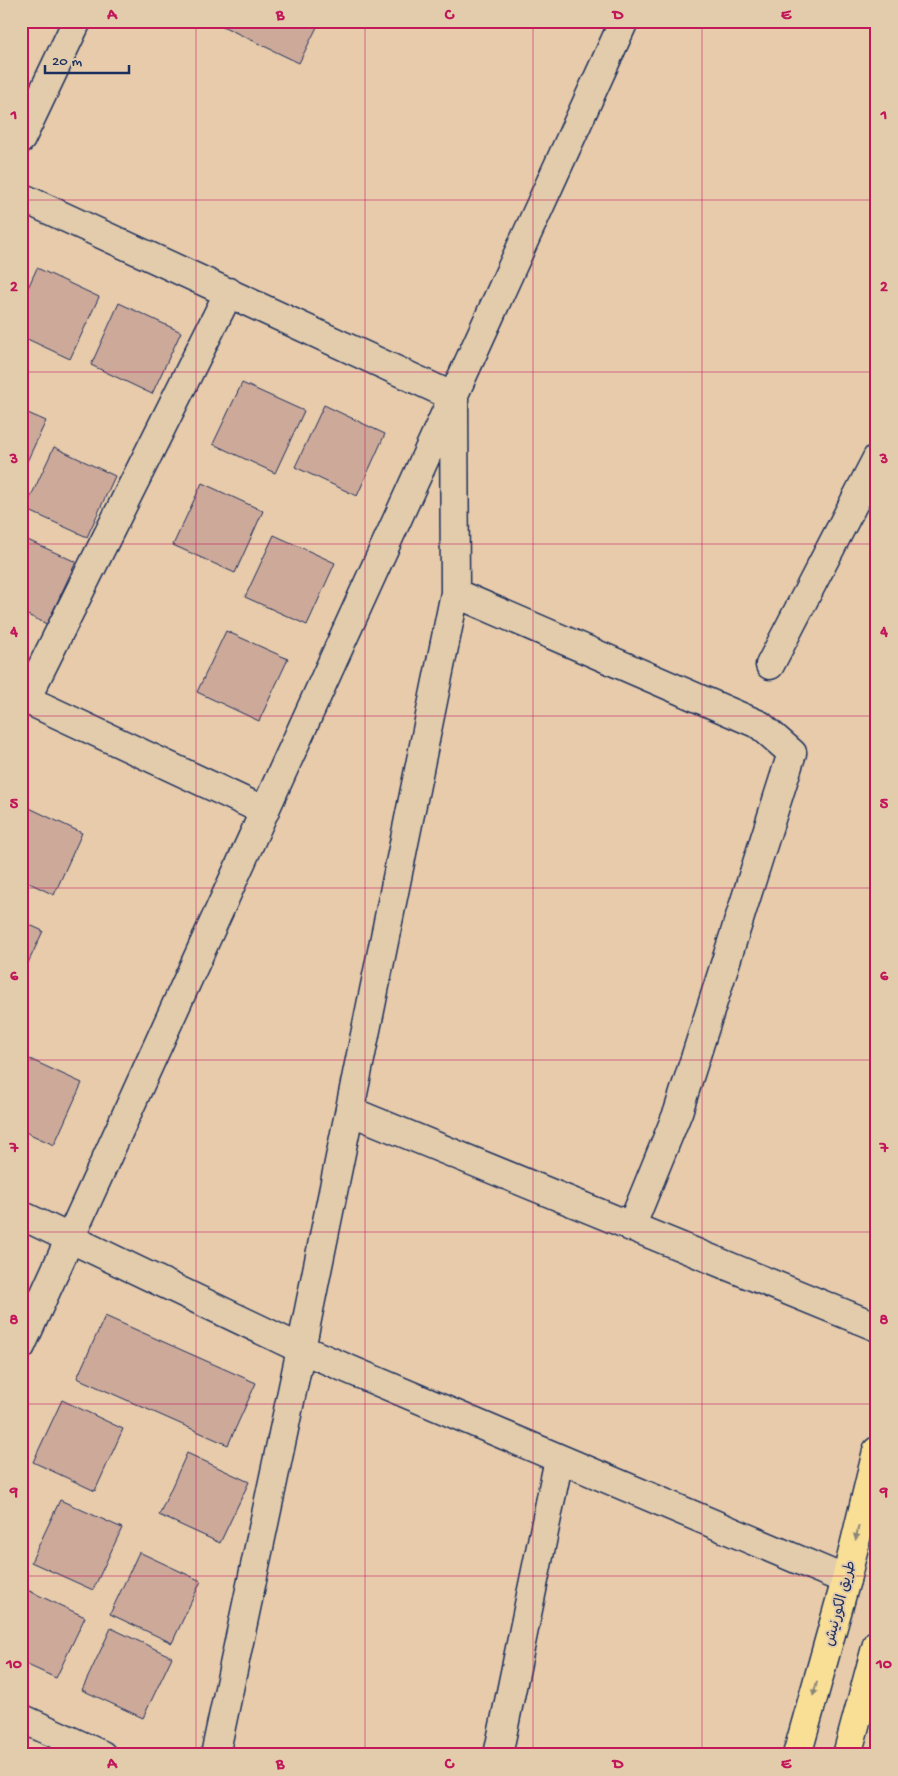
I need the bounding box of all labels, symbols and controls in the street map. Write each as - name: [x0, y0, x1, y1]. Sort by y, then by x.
- text: A: [106, 7, 118, 26]
- text: B: [275, 7, 285, 26]
- text: C: [444, 7, 455, 26]
- text: D: [611, 7, 624, 26]
- text: E: [781, 7, 792, 26]
- scale bar: [45, 42, 129, 74]
- text: 20 m: [52, 53, 82, 71]
- text: 1: [10, 107, 17, 126]
- text: 1: [880, 107, 887, 126]
- text: 2: [10, 279, 18, 298]
- text: 2: [880, 279, 888, 298]
- text: 3: [9, 451, 18, 470]
- text: 3: [879, 451, 888, 470]
- text: 4: [9, 624, 18, 643]
- text: 4: [879, 624, 888, 643]
- text: 5: [10, 796, 19, 815]
- text: 5: [880, 796, 889, 815]
- text: 6: [10, 968, 19, 987]
- text: 6: [880, 968, 889, 987]
- text: 7: [9, 1140, 19, 1159]
- text: 7: [879, 1140, 889, 1159]
- text: 8: [10, 1312, 19, 1331]
- text: 8: [880, 1312, 889, 1331]
- text: 9: [9, 1484, 18, 1503]
- text: 9: [879, 1484, 888, 1503]
- one-way arrow: [853, 1525, 861, 1540]
- street label: طريق الكورنيش: [821, 1559, 861, 1648]
- text: 10: [5, 1656, 22, 1675]
- text: 10: [875, 1656, 892, 1675]
- one-way arrow: [811, 1682, 819, 1697]
- text: A: [106, 1756, 118, 1775]
- text: B: [275, 1756, 285, 1775]
- text: C: [444, 1756, 455, 1775]
- text: D: [611, 1756, 624, 1775]
- text: E: [781, 1756, 792, 1775]

